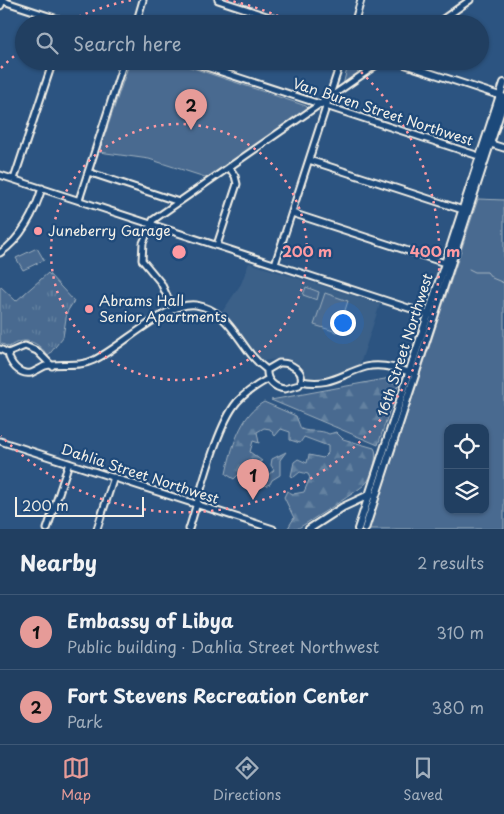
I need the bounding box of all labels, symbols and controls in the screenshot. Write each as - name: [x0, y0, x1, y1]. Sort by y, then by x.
- search box: [15, 15, 489, 70]
- icon: search: [33, 29, 61, 57]
- text: Search here: [73, 29, 182, 57]
- street label: Van Buren Street Northwest: [290, 72, 477, 151]
- pin: 2: [175, 89, 207, 130]
- place label: Juneberry Garage: [48, 220, 171, 241]
- marker: Juneberry Garage: [32, 225, 44, 237]
- text: 200 m: [282, 239, 332, 262]
- text: 400 m: [410, 239, 460, 262]
- centre of rings: [170, 243, 188, 261]
- street label: 16th Street Northwest: [371, 270, 438, 419]
- place label: Abrams Hall Senior Apartments: [99, 290, 227, 327]
- marker: Abrams Hall Senior Apartments: [83, 303, 95, 315]
- your location: [330, 310, 356, 336]
- map controls: [444, 424, 489, 514]
- button: locate: [444, 424, 489, 469]
- street label: Dahlia Street Northwest: [59, 438, 222, 509]
- pin: 1: [237, 459, 269, 500]
- button: layers: [444, 469, 489, 514]
- scale bar: [15, 494, 144, 517]
- text: 200 m: [22, 495, 69, 516]
- text: Nearby: [20, 546, 97, 578]
- text: 2 results: [417, 550, 484, 574]
- text: Embassy of Libya: [67, 606, 234, 634]
- text: 1: [32, 620, 40, 644]
- text: 310 m: [436, 620, 484, 644]
- text: Public building · Dahlia Street Northwest: [67, 634, 379, 658]
- text: Fort Stevens Recreation Center: [67, 681, 369, 709]
- text: 2: [30, 695, 42, 719]
- text: 380 m: [432, 695, 484, 719]
- text: Park: [67, 709, 103, 733]
- tab: Map: [61, 754, 91, 805]
- tab: Directions: [213, 754, 281, 805]
- tab: Saved: [403, 754, 443, 805]

